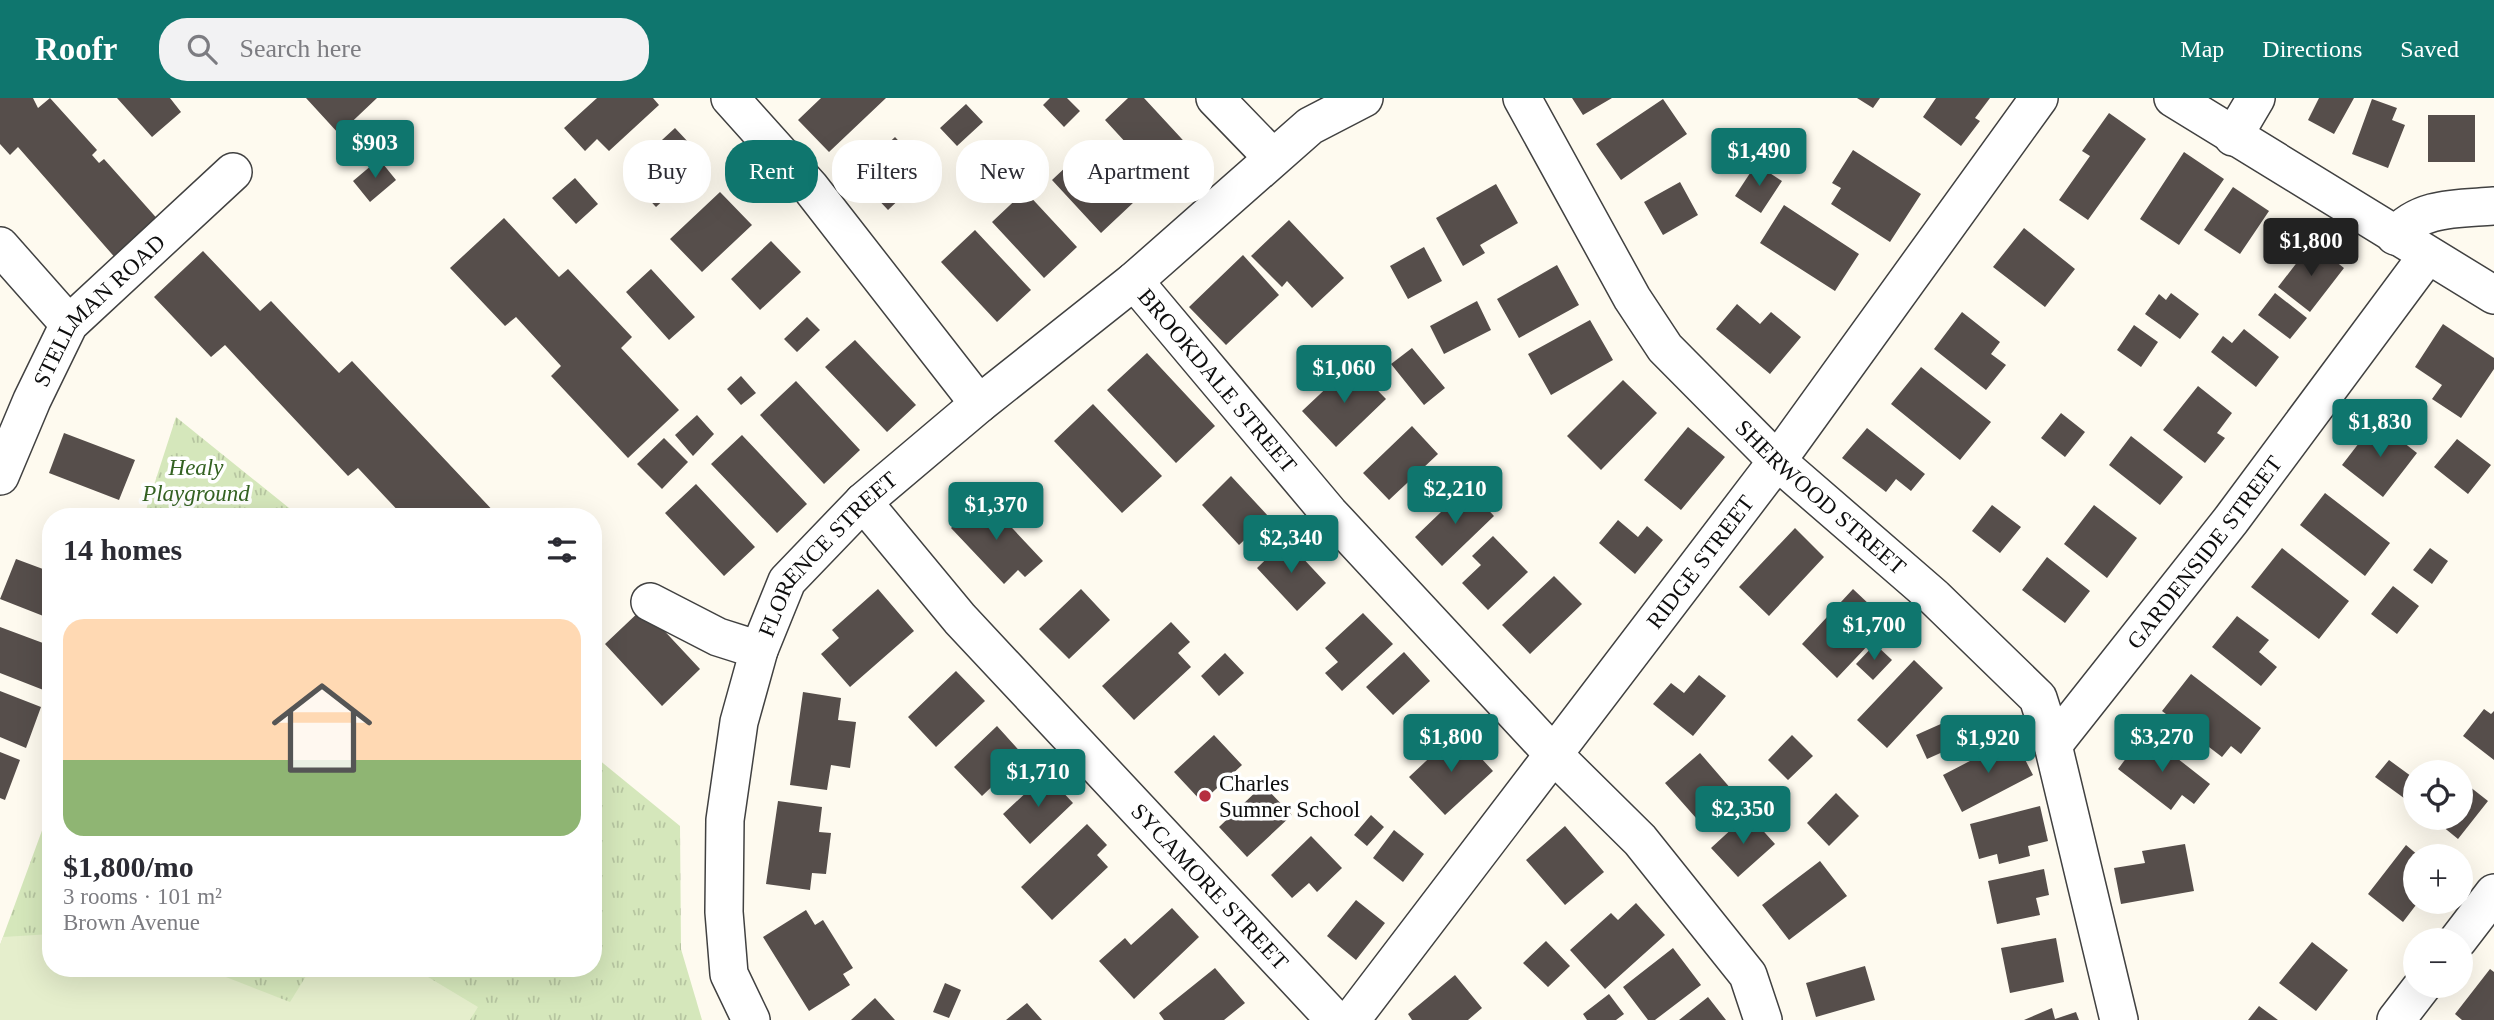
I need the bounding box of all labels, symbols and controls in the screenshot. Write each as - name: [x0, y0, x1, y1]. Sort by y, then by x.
- search box: [159, 18, 649, 81]
- icon: search: [183, 30, 221, 68]
- text: Roofr: [35, 31, 117, 67]
- text: Search here: [239, 34, 361, 63]
- text: Map: [2180, 36, 2224, 62]
- text: Directions: [2262, 36, 2362, 62]
- text: Saved: [2400, 36, 2459, 62]
- pin: $903: [334, 120, 416, 180]
- pin: $1,490: [1702, 129, 1816, 188]
- text: $903: [352, 130, 398, 155]
- text: $1,490: [1727, 138, 1791, 163]
- chip: Buy: [623, 140, 711, 203]
- chip: Rent: [725, 140, 818, 203]
- chip: Filters: [832, 140, 942, 203]
- chip: New: [956, 140, 1049, 203]
- chip: Apartment: [1063, 140, 1214, 203]
- pin: $1,800: [2254, 218, 2368, 278]
- text: $1,800: [2279, 228, 2343, 253]
- street label: STELLMAN ROAD: [29, 230, 170, 391]
- street label: BROOKDALE STREET: [1133, 284, 1301, 478]
- pin: $1,060: [1287, 345, 1401, 405]
- text: $1,060: [1312, 355, 1376, 380]
- pin: $1,830: [2323, 400, 2437, 459]
- text: $1,830: [2348, 409, 2412, 434]
- street label: SHERWOOD STREET: [1731, 415, 1911, 580]
- street label: GARDENSIDE STREET: [2122, 451, 2287, 654]
- park label: Healy Playground: [141, 455, 250, 506]
- pin: $2,210: [1398, 466, 1512, 526]
- street label: FLORENCE STREET: [754, 467, 902, 640]
- text: $2,210: [1423, 476, 1487, 501]
- pin: $1,370: [939, 482, 1053, 542]
- street label: RIDGE STREET: [1642, 491, 1759, 634]
- text: $1,370: [964, 492, 1028, 517]
- pin: $2,340: [1234, 516, 1348, 575]
- text: $2,340: [1259, 525, 1323, 550]
- icon: filters: [543, 531, 581, 569]
- text: 14 homes: [63, 533, 182, 566]
- pin: $1,700: [1817, 602, 1931, 662]
- text: $1,700: [1842, 612, 1906, 637]
- icon: home: [259, 665, 385, 791]
- pin: $1,800: [1394, 714, 1508, 774]
- pin: $3,270: [2105, 714, 2219, 774]
- pin: $1,920: [1931, 716, 2045, 775]
- text: $1,800: [1419, 724, 1483, 749]
- text: $3,270: [2130, 724, 2194, 749]
- text: $1,920: [1956, 725, 2020, 750]
- pin: $1,710: [981, 750, 1095, 809]
- text: $1,710: [1006, 759, 1070, 784]
- map controls: [2403, 760, 2473, 998]
- button: locate: [2403, 760, 2473, 830]
- place label: Charles Sumner School: [1219, 771, 1360, 822]
- pin: $2,350: [1686, 786, 1800, 846]
- marker: Charles Sumner School: [1197, 788, 1213, 804]
- text: $2,350: [1711, 796, 1775, 821]
- street label: SYCAMORE STREET: [1126, 799, 1293, 975]
- button: +: [2403, 844, 2473, 914]
- text: $1,800/mo: [63, 850, 194, 883]
- text: 3 rooms · 101 m²: [63, 884, 222, 909]
- text: Brown Avenue: [63, 910, 200, 935]
- button: −: [2403, 928, 2473, 998]

